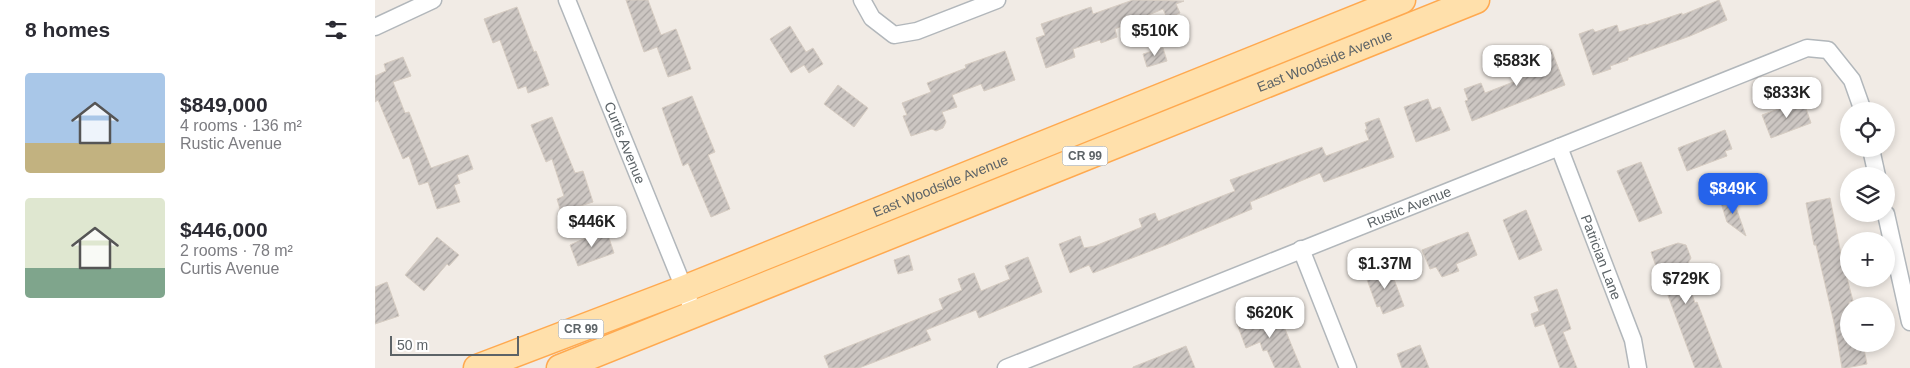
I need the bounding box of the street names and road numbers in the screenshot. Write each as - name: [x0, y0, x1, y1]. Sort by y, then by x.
- street label: East Woodside Avenue: [1255, 26, 1395, 95]
- street label: Curtis Avenue: [601, 99, 649, 186]
- road number: CR 99: [1063, 146, 1107, 166]
- street label: East Woodside Avenue: [870, 151, 1011, 220]
- street label: Rustic Avenue: [1365, 183, 1454, 231]
- street label: Patrician Lane: [1578, 212, 1625, 302]
- road number: CR 99: [559, 320, 603, 338]

